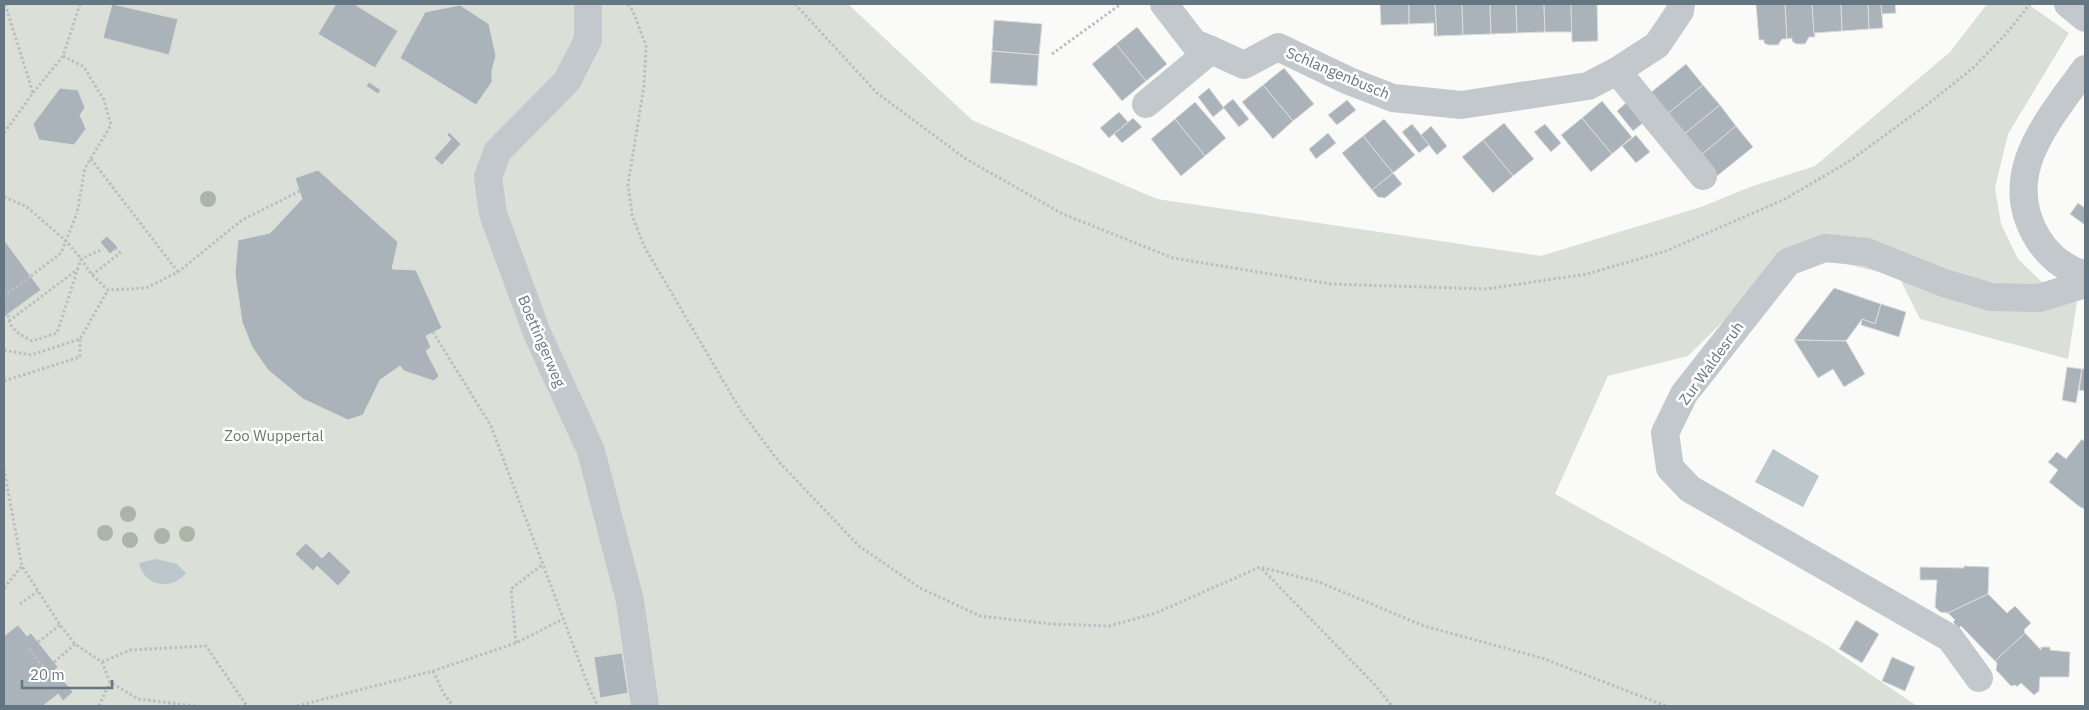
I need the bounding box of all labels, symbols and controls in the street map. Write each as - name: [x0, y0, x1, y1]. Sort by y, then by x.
- street label: Schlangenbusch: [1283, 43, 1393, 103]
- street label: Boettingerweg: [514, 292, 570, 390]
- street label: Zur Waldesruh: [1674, 318, 1748, 408]
- park label: Zoo Wuppertal: [224, 426, 324, 445]
- scale bar: [22, 658, 112, 690]
- text: 20 m: [30, 665, 65, 684]

